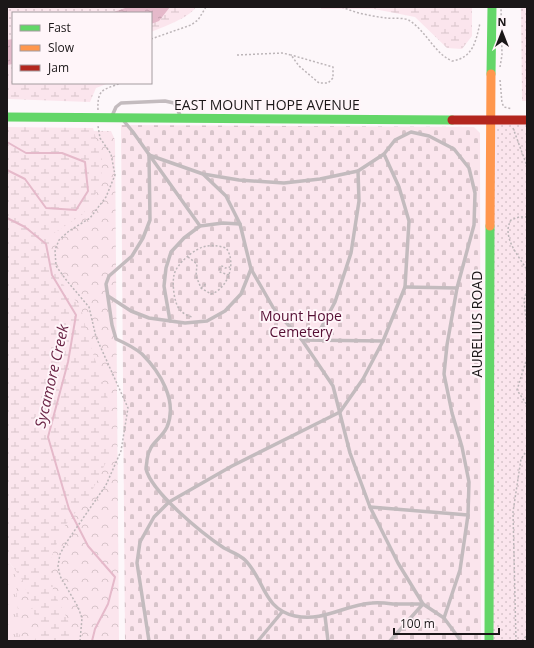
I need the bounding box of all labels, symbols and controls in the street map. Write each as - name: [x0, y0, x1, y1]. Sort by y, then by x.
- legend: [12, 12, 152, 84]
- north arrow: [482, 12, 522, 52]
- text: N: [498, 14, 506, 29]
- text: Fast: [48, 19, 71, 36]
- text: Slow: [48, 39, 75, 56]
- text: Jam: [47, 59, 69, 76]
- street label: EAST MOUNT HOPE AVENUE: [174, 95, 360, 114]
- street label: AURELIUS ROAD: [467, 271, 486, 377]
- park label: Mount Hope Cemetery: [260, 306, 342, 341]
- water label: Sycamore Creek: [29, 322, 73, 430]
- scale bar: [394, 610, 499, 636]
- text: 100 m: [400, 615, 435, 632]

